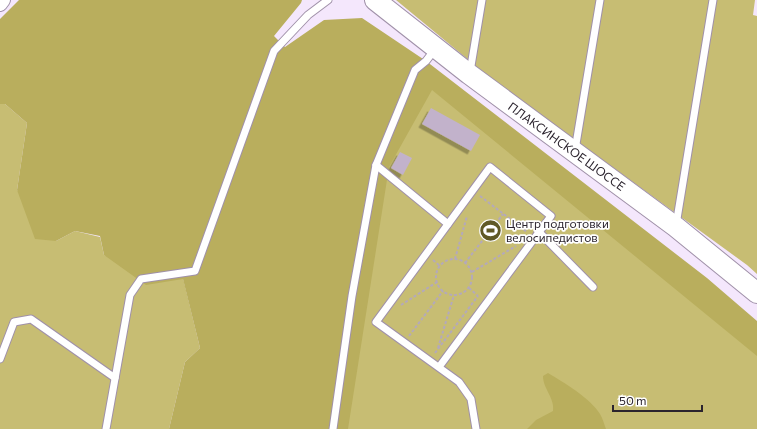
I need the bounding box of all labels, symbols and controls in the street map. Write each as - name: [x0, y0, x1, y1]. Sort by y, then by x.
- street label: ПЛАКСИНСКОЕ ШОССЕ: [506, 99, 628, 193]
- place label: Центр подготовки велосипедистов: [506, 216, 609, 244]
- sports icon: Центр подготовки велосипедистов: [478, 217, 504, 243]
- scale bar: [613, 387, 702, 413]
- text: 50 m: [619, 393, 647, 407]

